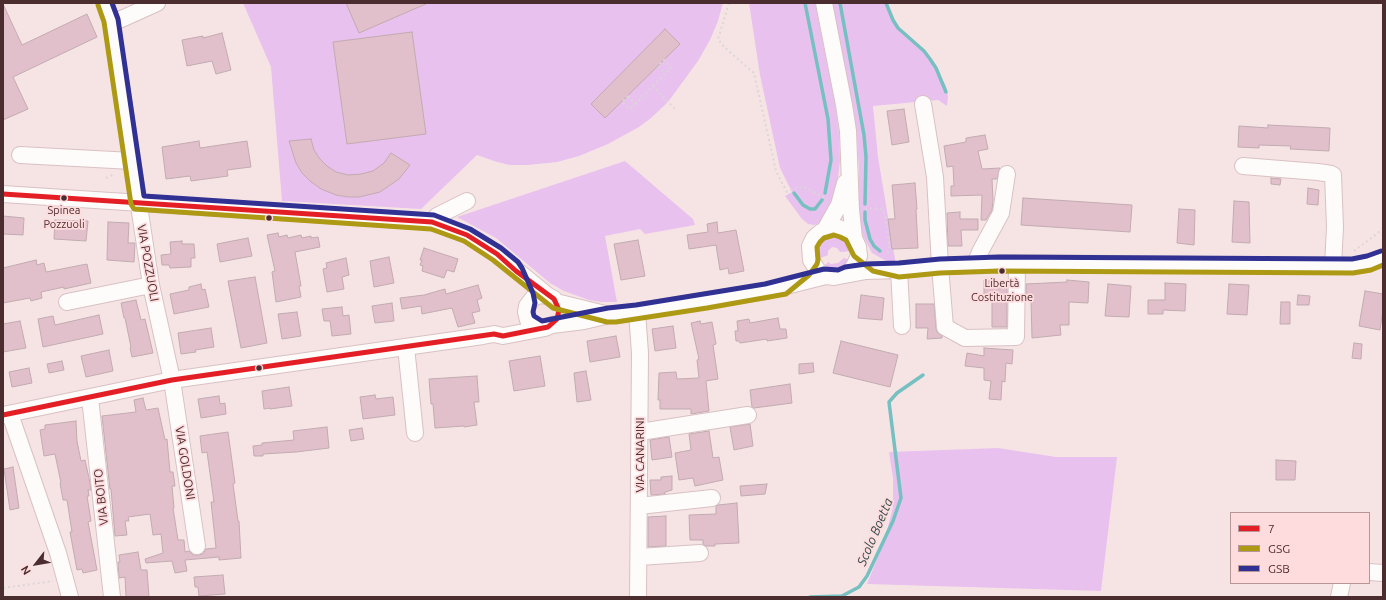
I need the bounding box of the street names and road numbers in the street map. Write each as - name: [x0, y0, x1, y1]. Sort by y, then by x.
- street label: VIA POZZUOLI: [134, 223, 162, 303]
- street label: VIA CANARINI: [633, 417, 647, 493]
- street label: VIA GOLDONI: [172, 425, 198, 501]
- street label: VIA BOITO: [91, 468, 111, 526]

